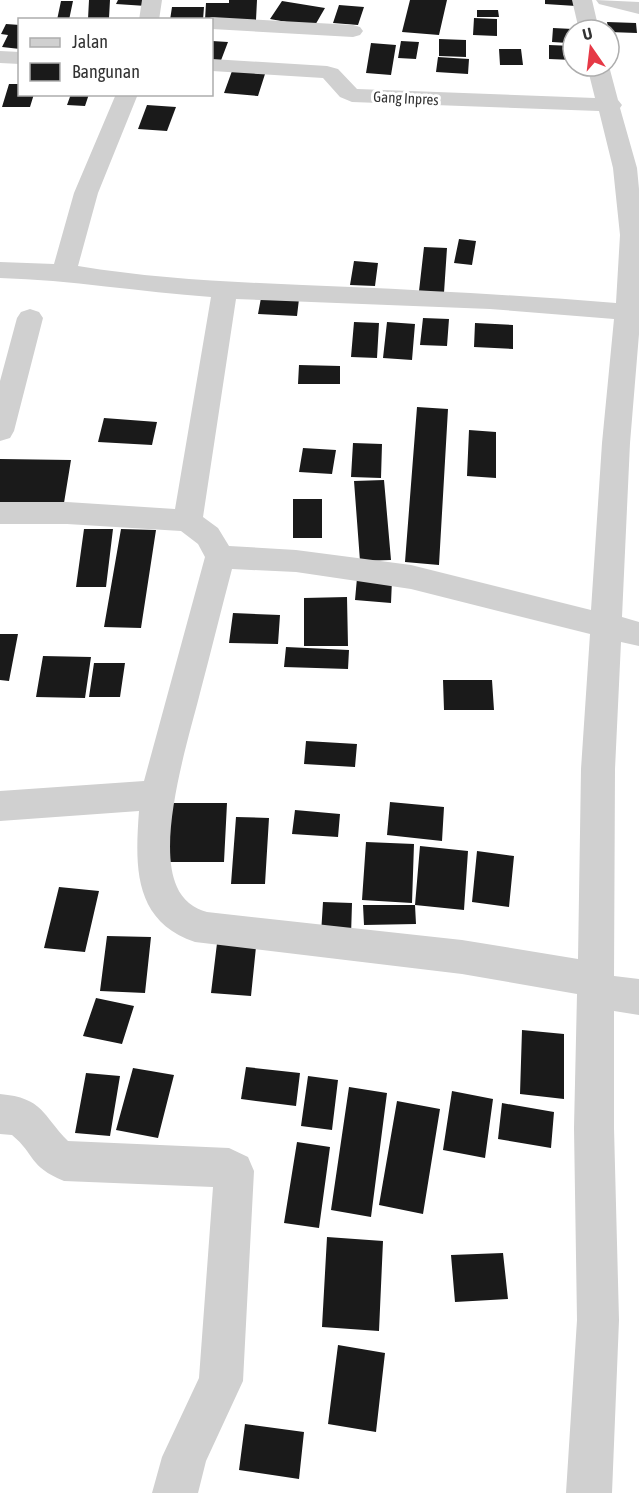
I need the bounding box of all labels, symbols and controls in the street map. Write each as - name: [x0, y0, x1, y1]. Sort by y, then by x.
- legend: [18, 18, 213, 96]
- north arrow: [561, 18, 621, 78]
- text: U: [581, 24, 594, 43]
- text: Jalan: [72, 31, 108, 52]
- text: Bangunan: [72, 61, 140, 82]
- street label: Gang Inpres: [373, 88, 439, 108]

